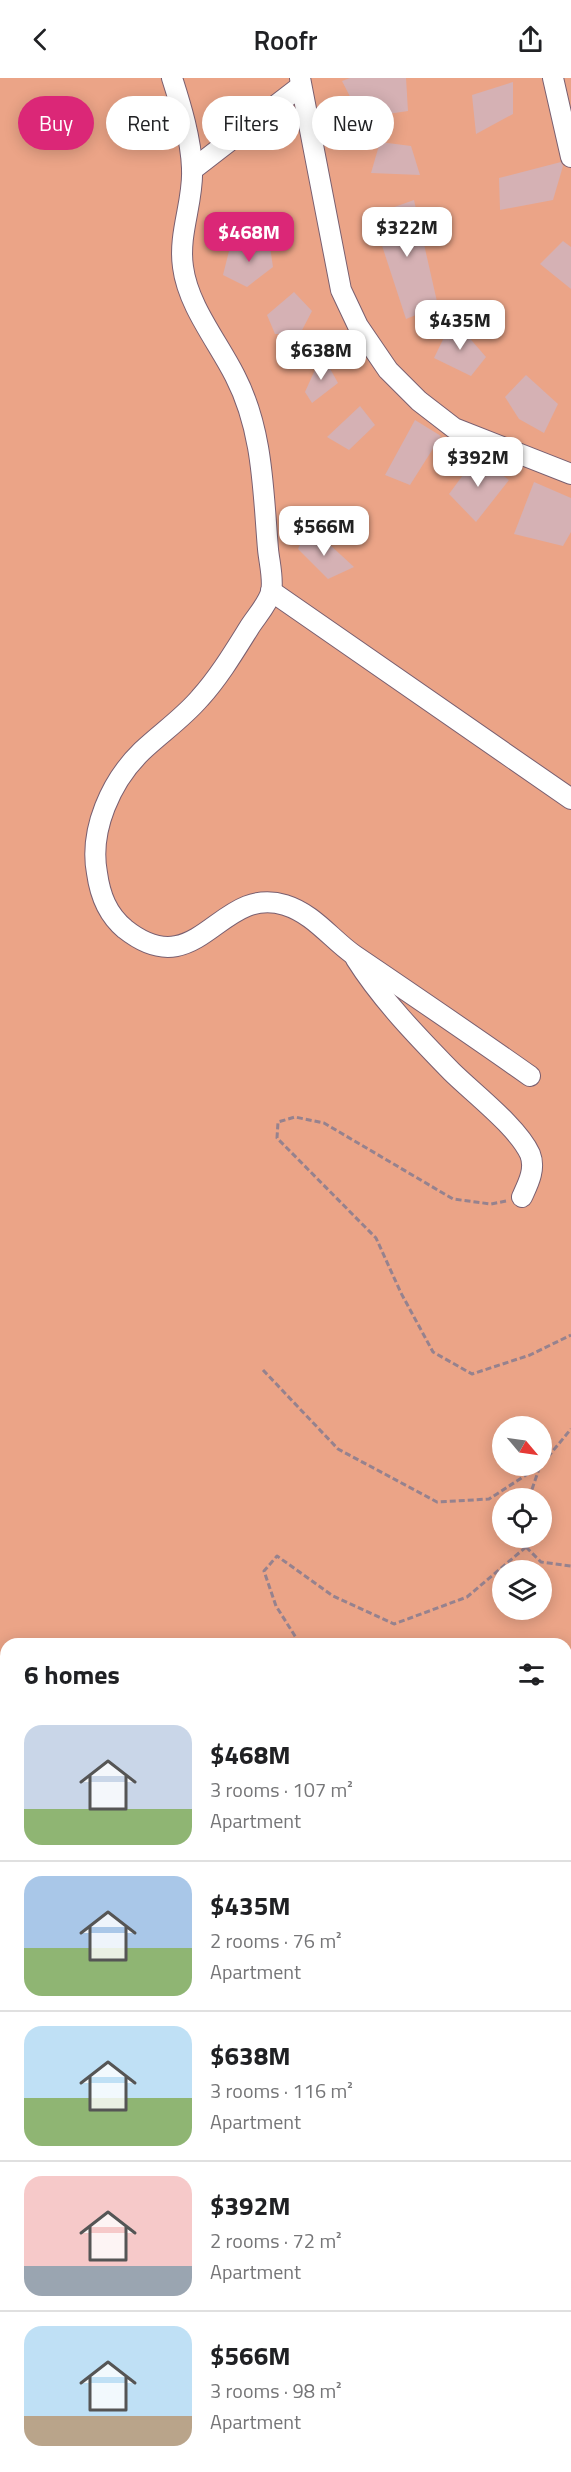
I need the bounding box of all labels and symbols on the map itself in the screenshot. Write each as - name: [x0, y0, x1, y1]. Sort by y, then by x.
- pin: $322M: [365, 207, 449, 258]
- pin: $468M: [207, 212, 291, 263]
- pin: $435M: [418, 300, 502, 351]
- pin: $638M: [279, 330, 363, 381]
- pin: $392M: [436, 437, 520, 488]
- pin: $566M: [282, 506, 366, 557]
- north arrow: [492, 1416, 552, 1476]

